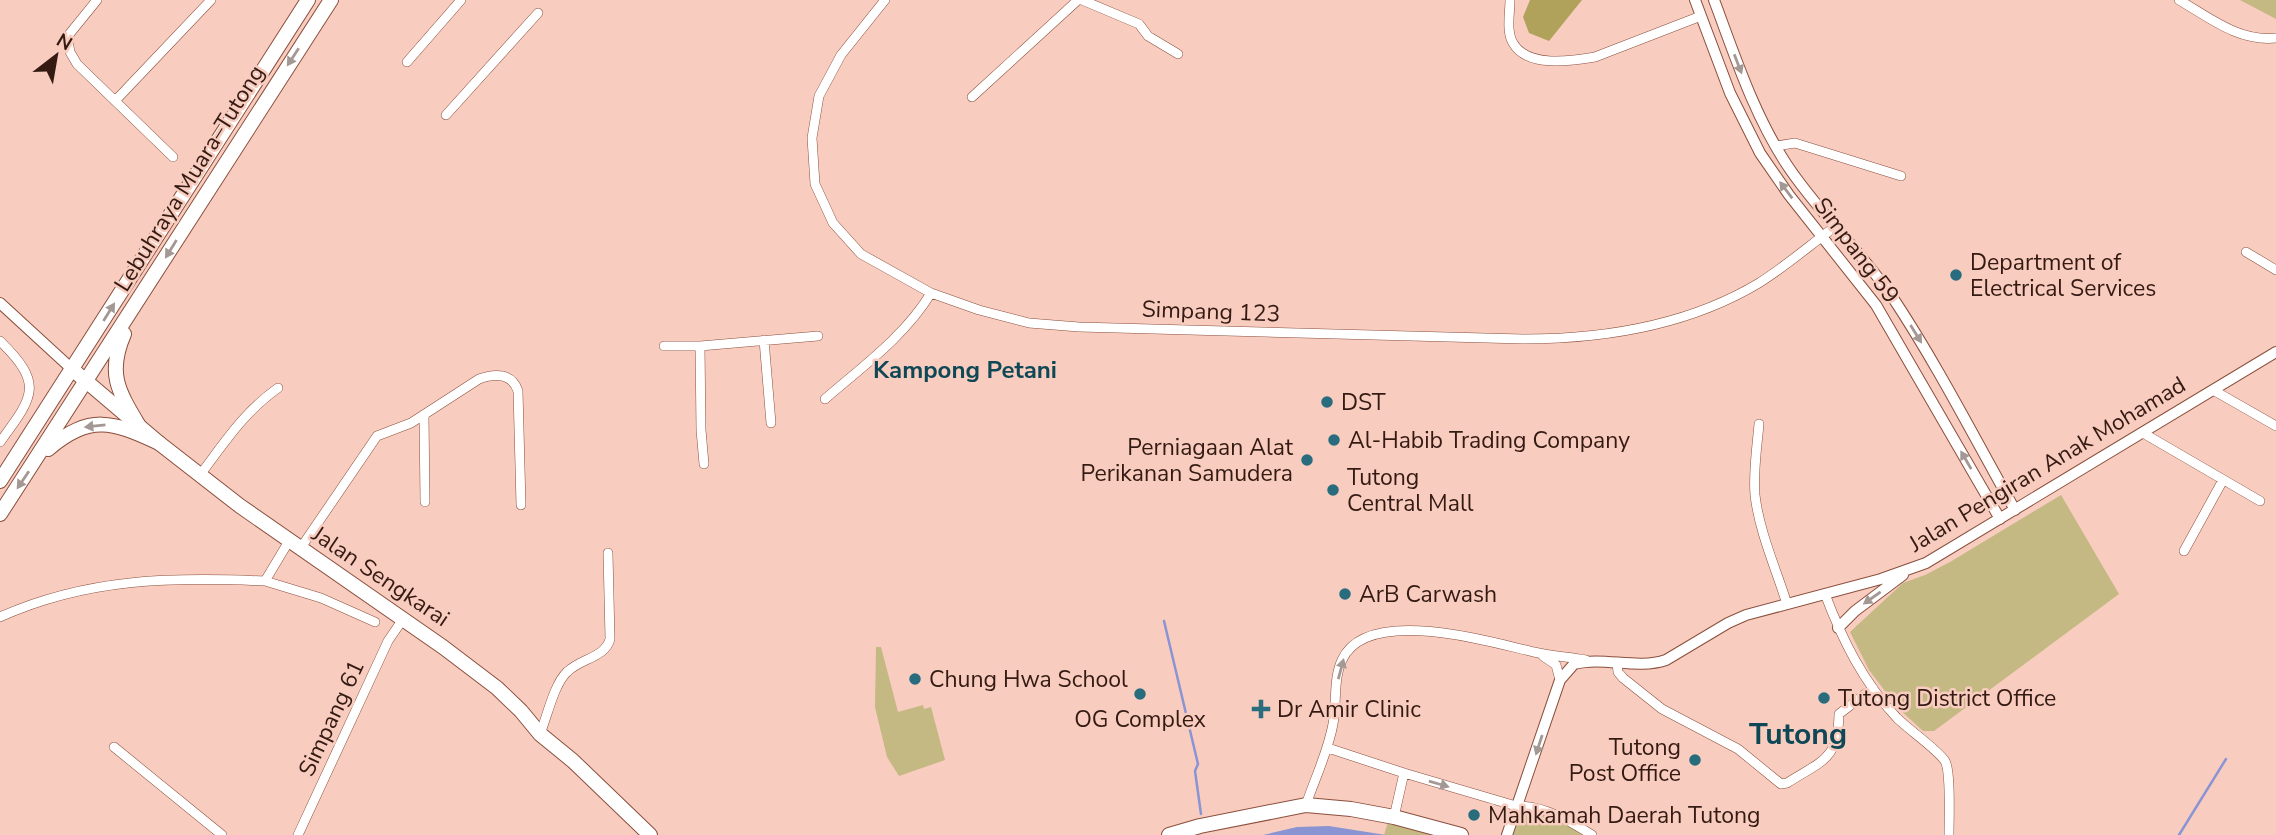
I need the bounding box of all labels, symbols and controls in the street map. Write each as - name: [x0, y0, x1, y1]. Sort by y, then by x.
- north arrow: [21, 21, 91, 91]
- text: N: [51, 27, 77, 57]
- one-way arrow: [286, 48, 300, 66]
- one-way arrow: [1733, 53, 1744, 74]
- street label: Lebuhraya Muara–Tutong: [107, 59, 272, 297]
- one-way arrow: [1779, 181, 1793, 199]
- street label: Simpang 59: [1807, 191, 1907, 309]
- one-way arrow: [164, 239, 177, 259]
- place label: Department of Electrical Services: [1970, 247, 2156, 304]
- marker: Department of Electrical Services: [1948, 267, 1964, 283]
- street label: Simpang 123: [1141, 294, 1281, 329]
- one-way arrow: [103, 303, 116, 322]
- one-way arrow: [1909, 325, 1923, 343]
- district label: Kampong Petani: [873, 354, 1057, 386]
- street label: Jalan Pengiran Anak Mohamad: [1902, 369, 2191, 560]
- place label: DST: [1341, 387, 1386, 418]
- marker: DST: [1319, 394, 1335, 410]
- one-way arrow: [84, 421, 106, 432]
- place label: Al-Habib Trading Company: [1348, 425, 1630, 456]
- place label: Perniagaan Alat Perikanan Samudera: [1080, 432, 1294, 489]
- marker: Al-Habib Trading Company: [1326, 432, 1342, 448]
- one-way arrow: [1960, 450, 1972, 470]
- marker: Perniagaan Alat Perikanan Samudera: [1299, 452, 1315, 468]
- place label: Tutong Central Mall: [1347, 462, 1474, 519]
- one-way arrow: [16, 471, 30, 489]
- marker: Tutong Central Mall: [1325, 482, 1341, 498]
- street label: Jalan Sengkarai: [305, 518, 456, 634]
- place label: ArB Carwash: [1359, 579, 1497, 610]
- marker: ArB Carwash: [1337, 586, 1353, 602]
- one-way arrow: [1863, 591, 1881, 605]
- street label: Simpang 61: [291, 655, 372, 781]
- one-way arrow: [1336, 658, 1346, 679]
- place label: Chung Hwa School: [929, 664, 1128, 695]
- marker: Chung Hwa School: [907, 671, 923, 687]
- place label: Tutong District Office: [1838, 683, 2056, 714]
- marker: OG Complex: [1132, 686, 1148, 702]
- marker: Tutong District Office: [1816, 690, 1832, 706]
- place label: Dr Amir Clinic: [1277, 694, 1421, 725]
- marker: Dr Amir Clinic: [1251, 699, 1271, 719]
- place label: OG Complex: [1074, 704, 1206, 735]
- district label: Tutong: [1749, 714, 1847, 755]
- place label: Tutong Post Office: [1569, 732, 1681, 789]
- one-way arrow: [1533, 734, 1544, 755]
- marker: Tutong Post Office: [1687, 752, 1703, 768]
- one-way arrow: [1429, 779, 1450, 789]
- place label: Mahkamah Daerah Tutong: [1488, 800, 1760, 831]
- marker: Mahkamah Daerah Tutong: [1466, 807, 1482, 823]

